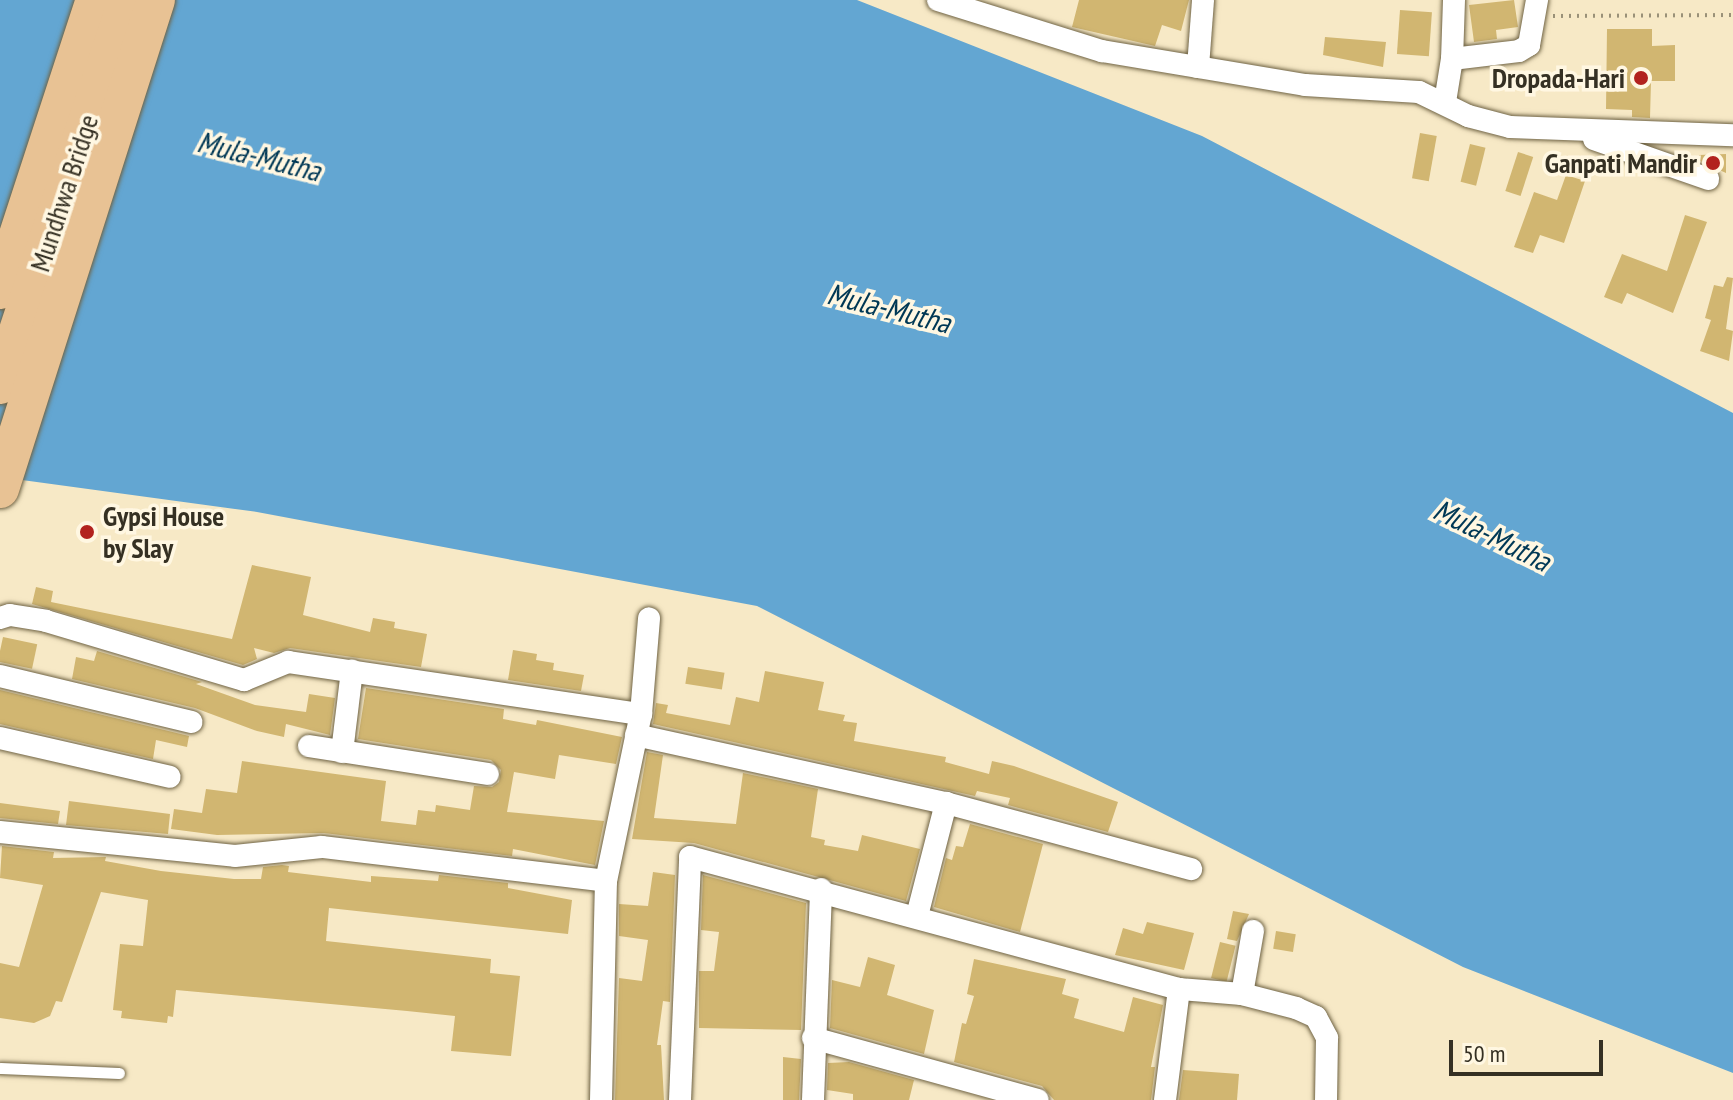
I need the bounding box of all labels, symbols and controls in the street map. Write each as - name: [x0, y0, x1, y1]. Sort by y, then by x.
- place label: Dropada-Hari: [1492, 61, 1625, 95]
- marker: Dropada-Hari: [1632, 69, 1650, 87]
- street label: Mundhwa Bridge: [23, 110, 105, 276]
- water label: Mula-Mutha: [194, 123, 324, 189]
- place label: Ganpati Mandir: [1545, 146, 1697, 180]
- marker: Ganpati Mandir: [1704, 154, 1722, 172]
- water label: Mula-Mutha: [824, 275, 954, 341]
- water label: Mula-Mutha: [1428, 491, 1556, 579]
- place label: Gypsi House by Slay: [103, 499, 224, 565]
- marker: Gypsi House by Slay: [78, 523, 96, 541]
- scale bar: [1453, 1024, 1607, 1074]
- text: 50 m: [1463, 1038, 1505, 1069]

